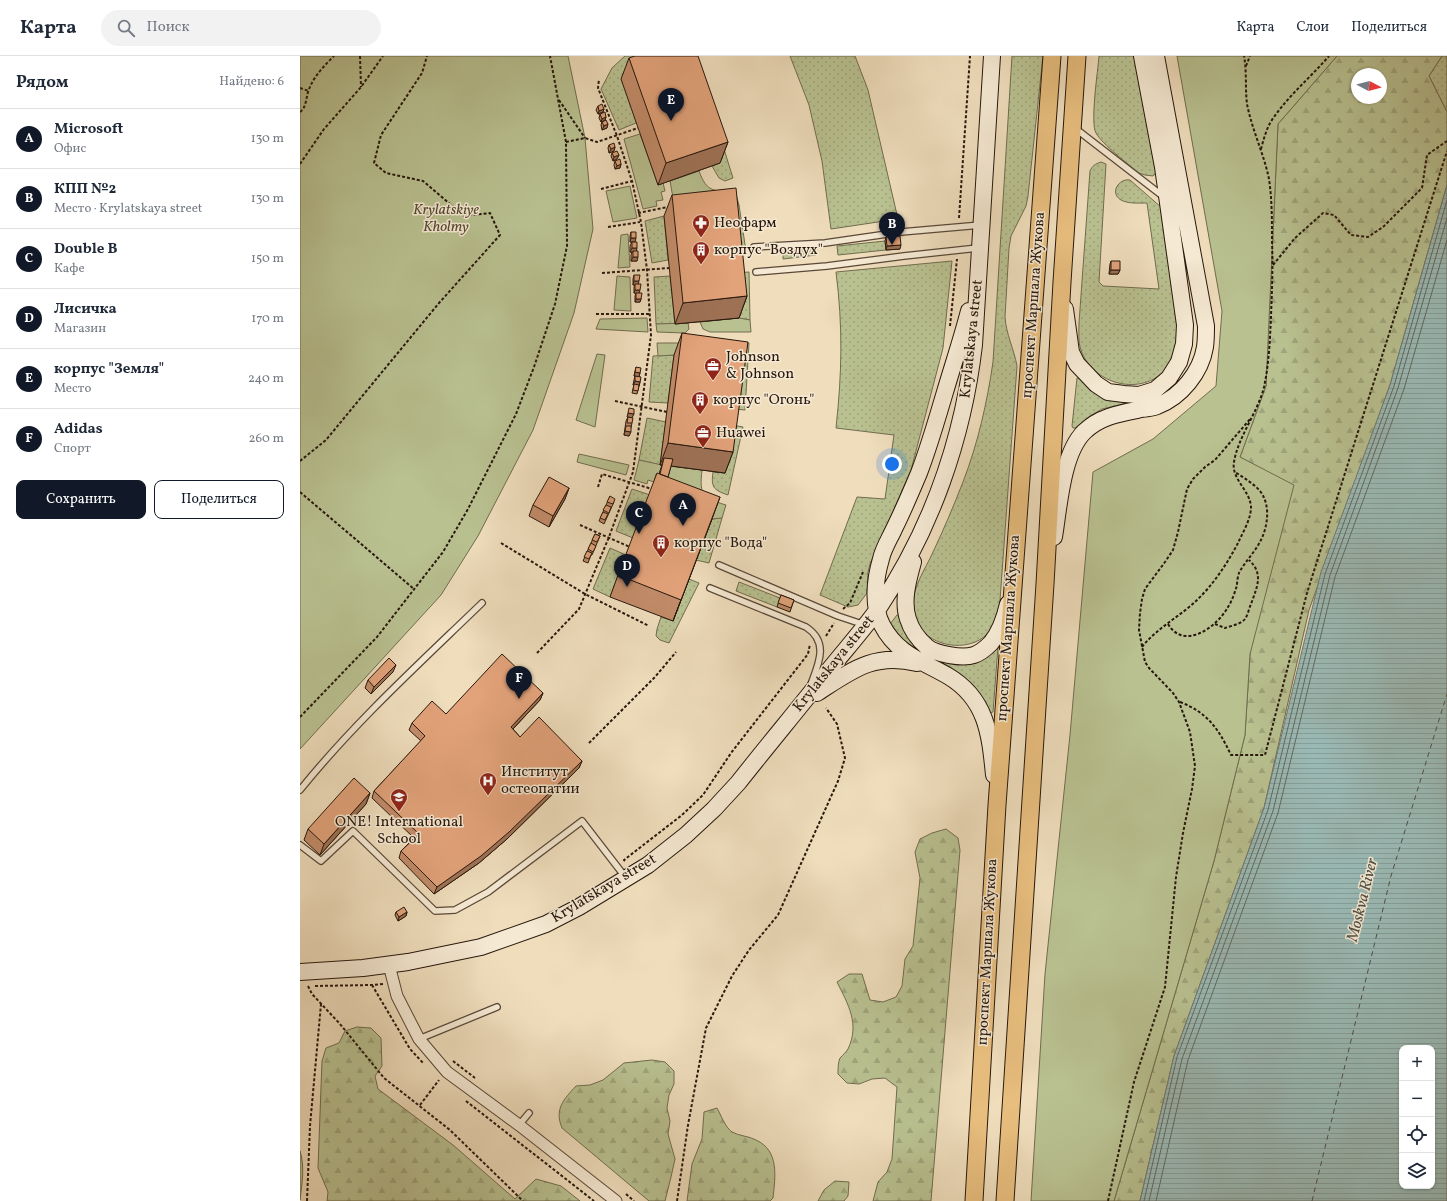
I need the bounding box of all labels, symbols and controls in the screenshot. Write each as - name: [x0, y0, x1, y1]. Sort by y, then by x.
- search box: [101, 10, 381, 46]
- text: Карта: [20, 15, 77, 41]
- icon: search: [115, 17, 137, 39]
- text: Поиск: [147, 17, 190, 38]
- text: Карта: [1236, 18, 1274, 37]
- text: Слои: [1296, 18, 1329, 37]
- text: Поделиться: [1351, 18, 1427, 37]
- north arrow: [1351, 68, 1387, 104]
- text: Рядом: [16, 71, 69, 94]
- text: Найдено: 6: [219, 73, 284, 91]
- pin: E: [658, 88, 684, 121]
- text: Microsoft: [54, 119, 123, 140]
- text: A: [24, 130, 34, 148]
- text: 130 m: [251, 130, 284, 148]
- text: Офис: [54, 140, 86, 158]
- text: КПП №2: [54, 179, 116, 200]
- text: B: [25, 190, 33, 208]
- text: 130 m: [251, 190, 284, 208]
- text: Место · Krylatskaya street: [54, 200, 202, 218]
- park label: Krylatskiye Kholmy: [413, 200, 480, 238]
- street label: проспект Маршала Жукова: [1017, 211, 1051, 399]
- pin: B: [879, 212, 905, 245]
- pharmacy icon: Неофарм: [691, 213, 711, 238]
- place label: Неофарм: [714, 213, 777, 234]
- text: Double B: [54, 239, 118, 260]
- building icon: корпус "Воздух": [691, 240, 711, 265]
- place label: корпус "Воздух": [714, 240, 823, 261]
- text: C: [25, 250, 33, 268]
- text: 150 m: [251, 250, 284, 268]
- text: Кафе: [54, 260, 85, 278]
- street label: Krylatskaya street: [955, 279, 989, 399]
- text: Лисичка: [54, 299, 117, 320]
- text: D: [24, 310, 34, 328]
- text: 170 m: [251, 310, 284, 328]
- text: Магазин: [54, 320, 106, 338]
- place label: Johnson & Johnson: [726, 347, 794, 385]
- office icon: Johnson & Johnson: [703, 356, 723, 381]
- text: корпус "Земля": [54, 359, 164, 380]
- text: E: [25, 370, 33, 388]
- text: 240 m: [248, 370, 284, 388]
- text: Место: [54, 380, 91, 398]
- building icon: корпус "Огонь": [690, 390, 710, 415]
- place label: корпус "Огонь": [713, 390, 814, 411]
- text: Adidas: [54, 419, 103, 440]
- office icon: Huawei: [693, 423, 713, 448]
- place label: Huawei: [716, 423, 766, 444]
- text: F: [25, 430, 33, 448]
- text: 260 m: [249, 430, 284, 448]
- text: Спорт: [54, 440, 91, 458]
- your location: [882, 454, 902, 474]
- button: Сохранить: [16, 480, 146, 519]
- button: Поделиться: [154, 480, 284, 519]
- pin: A: [670, 493, 696, 526]
- pin: C: [626, 501, 652, 534]
- building icon: корпус "Вода": [651, 533, 671, 558]
- place label: корпус "Вода": [674, 533, 767, 554]
- street label: проспект Маршала Жукова: [992, 534, 1026, 722]
- pin: D: [614, 554, 640, 587]
- street label: Krylatskaya street: [788, 611, 880, 717]
- pin: F: [506, 666, 532, 699]
- place label: Институт остеопатии: [501, 762, 580, 800]
- hospital icon: Институт остеопатии: [478, 771, 498, 796]
- school or university icon: ONE! International School: [389, 787, 409, 812]
- place label: ONE! International School: [335, 812, 463, 850]
- street label: Krylatskaya street: [547, 849, 661, 929]
- water label: Moskva River: [1342, 855, 1384, 945]
- street label: проспект Маршала Жукова: [973, 858, 1003, 1046]
- map controls: [1399, 1045, 1435, 1189]
- button: +: [1399, 1045, 1435, 1081]
- button: −: [1399, 1081, 1435, 1117]
- button: locate: [1399, 1117, 1435, 1153]
- button: layers: [1399, 1153, 1435, 1189]

